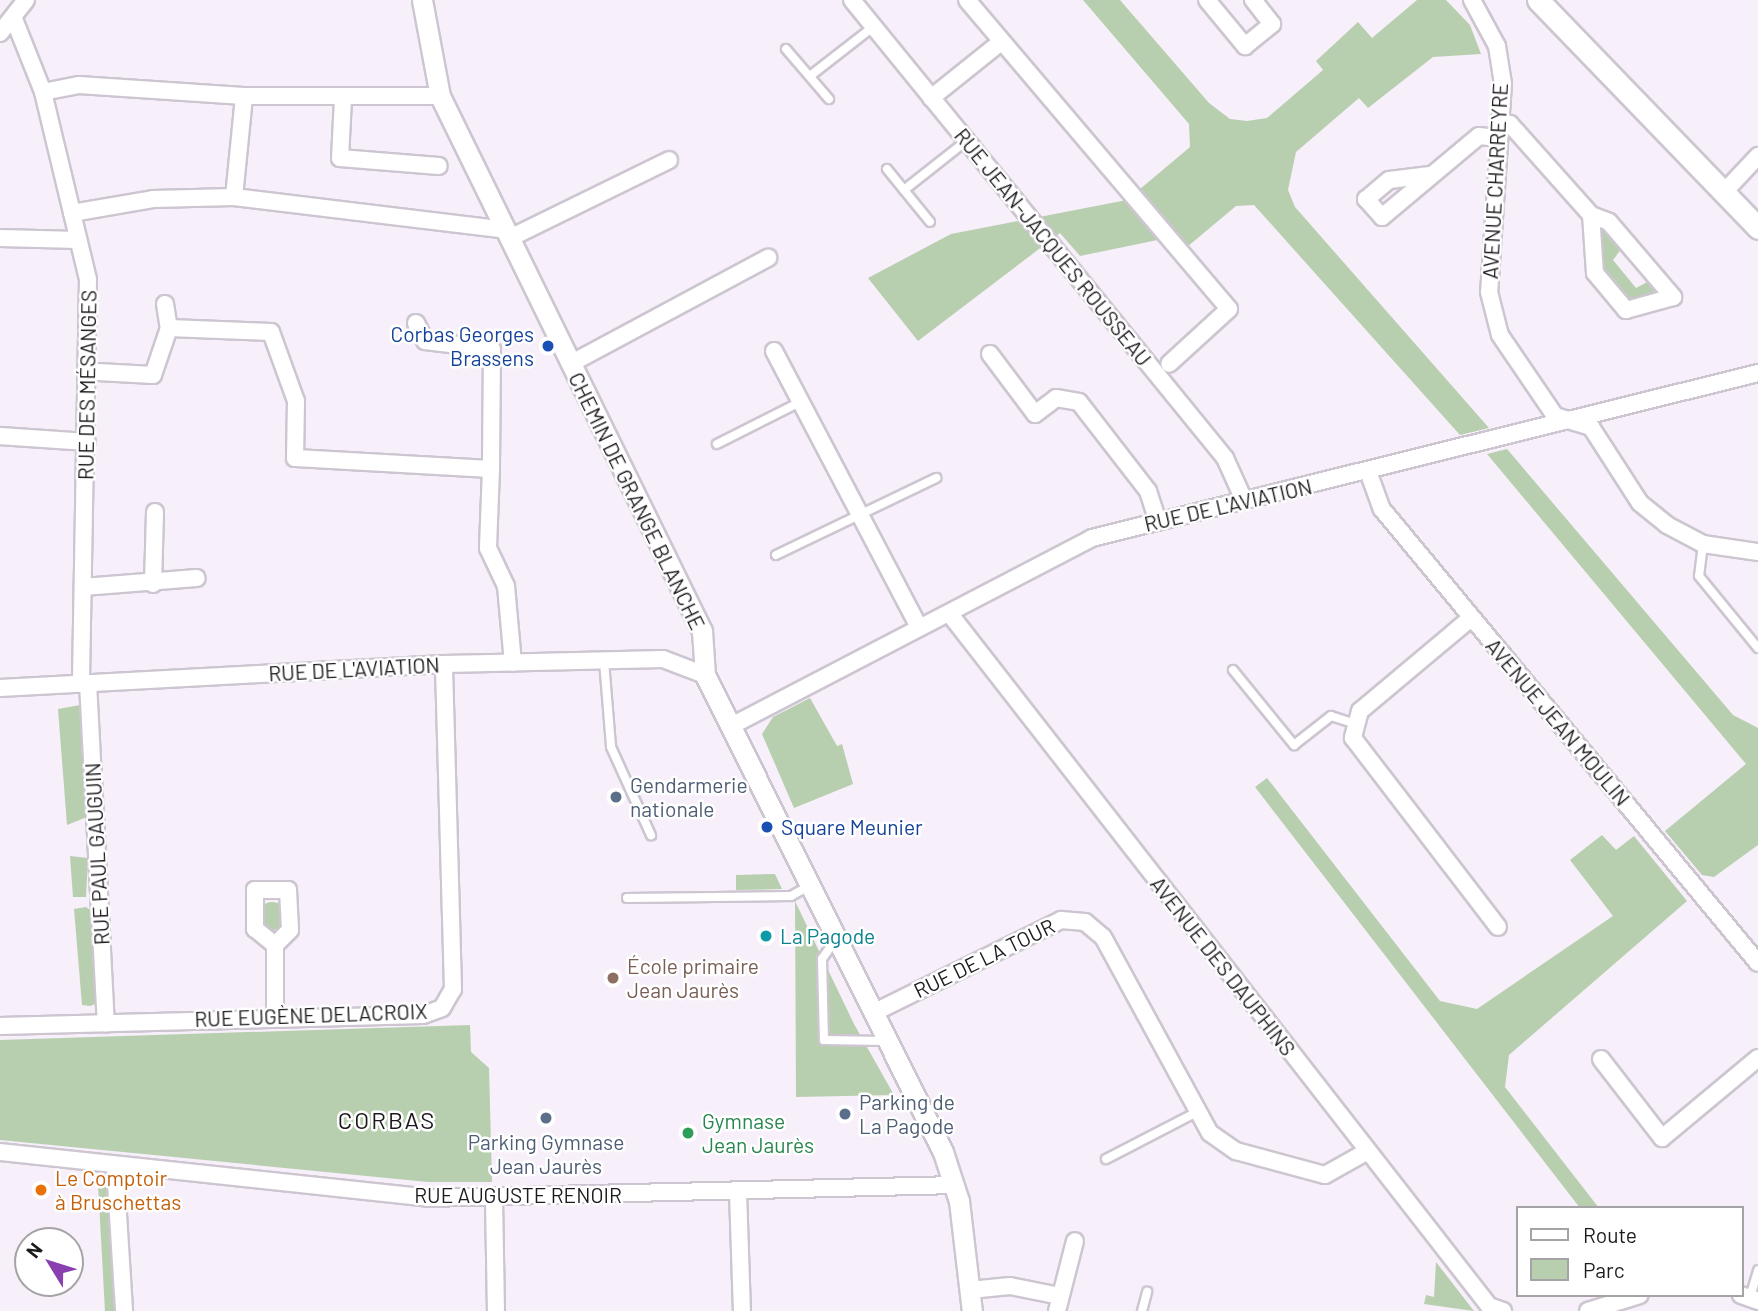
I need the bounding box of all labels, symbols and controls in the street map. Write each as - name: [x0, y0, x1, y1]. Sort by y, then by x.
- street label: AVENUE CHARREYRE: [1477, 82, 1513, 280]
- street label: RUE JEAN-JACQUES ROUSSEAU: [949, 123, 1157, 371]
- street label: RUE DES MÉSANGES: [73, 290, 101, 480]
- place label: Corbas Georges Brassens: [390, 321, 534, 371]
- marker: Corbas Georges Brassens: [540, 338, 556, 354]
- street label: CHEMIN DE GRANGE BLANCHE: [564, 368, 710, 634]
- street label: RUE DE L'AVIATION: [1142, 473, 1314, 537]
- street label: AVENUE JEAN MOULIN: [1481, 633, 1635, 811]
- street label: RUE DE L'AVIATION: [268, 652, 440, 686]
- street label: RUE PAUL GAUGUIN: [80, 762, 114, 946]
- place label: Gendarmerie nationale: [630, 772, 748, 822]
- marker: Gendarmerie nationale: [608, 789, 624, 805]
- place label: Square Meunier: [781, 814, 923, 840]
- marker: Square Meunier: [759, 819, 775, 835]
- street label: AVENUE DES DAUPHINS: [1145, 871, 1301, 1061]
- street label: RUE DE LA TOUR: [910, 913, 1058, 1003]
- place label: La Pagode: [780, 923, 875, 949]
- marker: La Pagode: [758, 928, 774, 944]
- place label: École primaire Jean Jaurès: [627, 953, 759, 1003]
- marker: École primaire Jean Jaurès: [605, 970, 621, 986]
- street label: RUE EUGÈNE DELACROIX: [194, 998, 428, 1032]
- place label: Parking de La Pagode: [859, 1089, 955, 1139]
- district label: CORBAS: [339, 1106, 435, 1134]
- marker: Parking de La Pagode: [837, 1106, 853, 1122]
- place label: Gymnase Jean Jaurès: [702, 1108, 814, 1158]
- marker: Parking Gymnase Jean Jaurès: [538, 1110, 554, 1126]
- marker: Gymnase Jean Jaurès: [680, 1125, 696, 1141]
- place label: Parking Gymnase Jean Jaurès: [468, 1129, 624, 1179]
- place label: Le Comptoir à Bruschettas: [55, 1165, 181, 1215]
- marker: Le Comptoir à Bruschettas: [33, 1182, 49, 1198]
- street label: RUE AUGUSTE RENOIR: [414, 1182, 622, 1208]
- legend: [1516, 1206, 1744, 1297]
- text: Route: [1583, 1222, 1637, 1247]
- north arrow: [14, 1227, 84, 1297]
- text: N: [21, 1238, 47, 1262]
- text: Parc: [1583, 1257, 1625, 1282]

